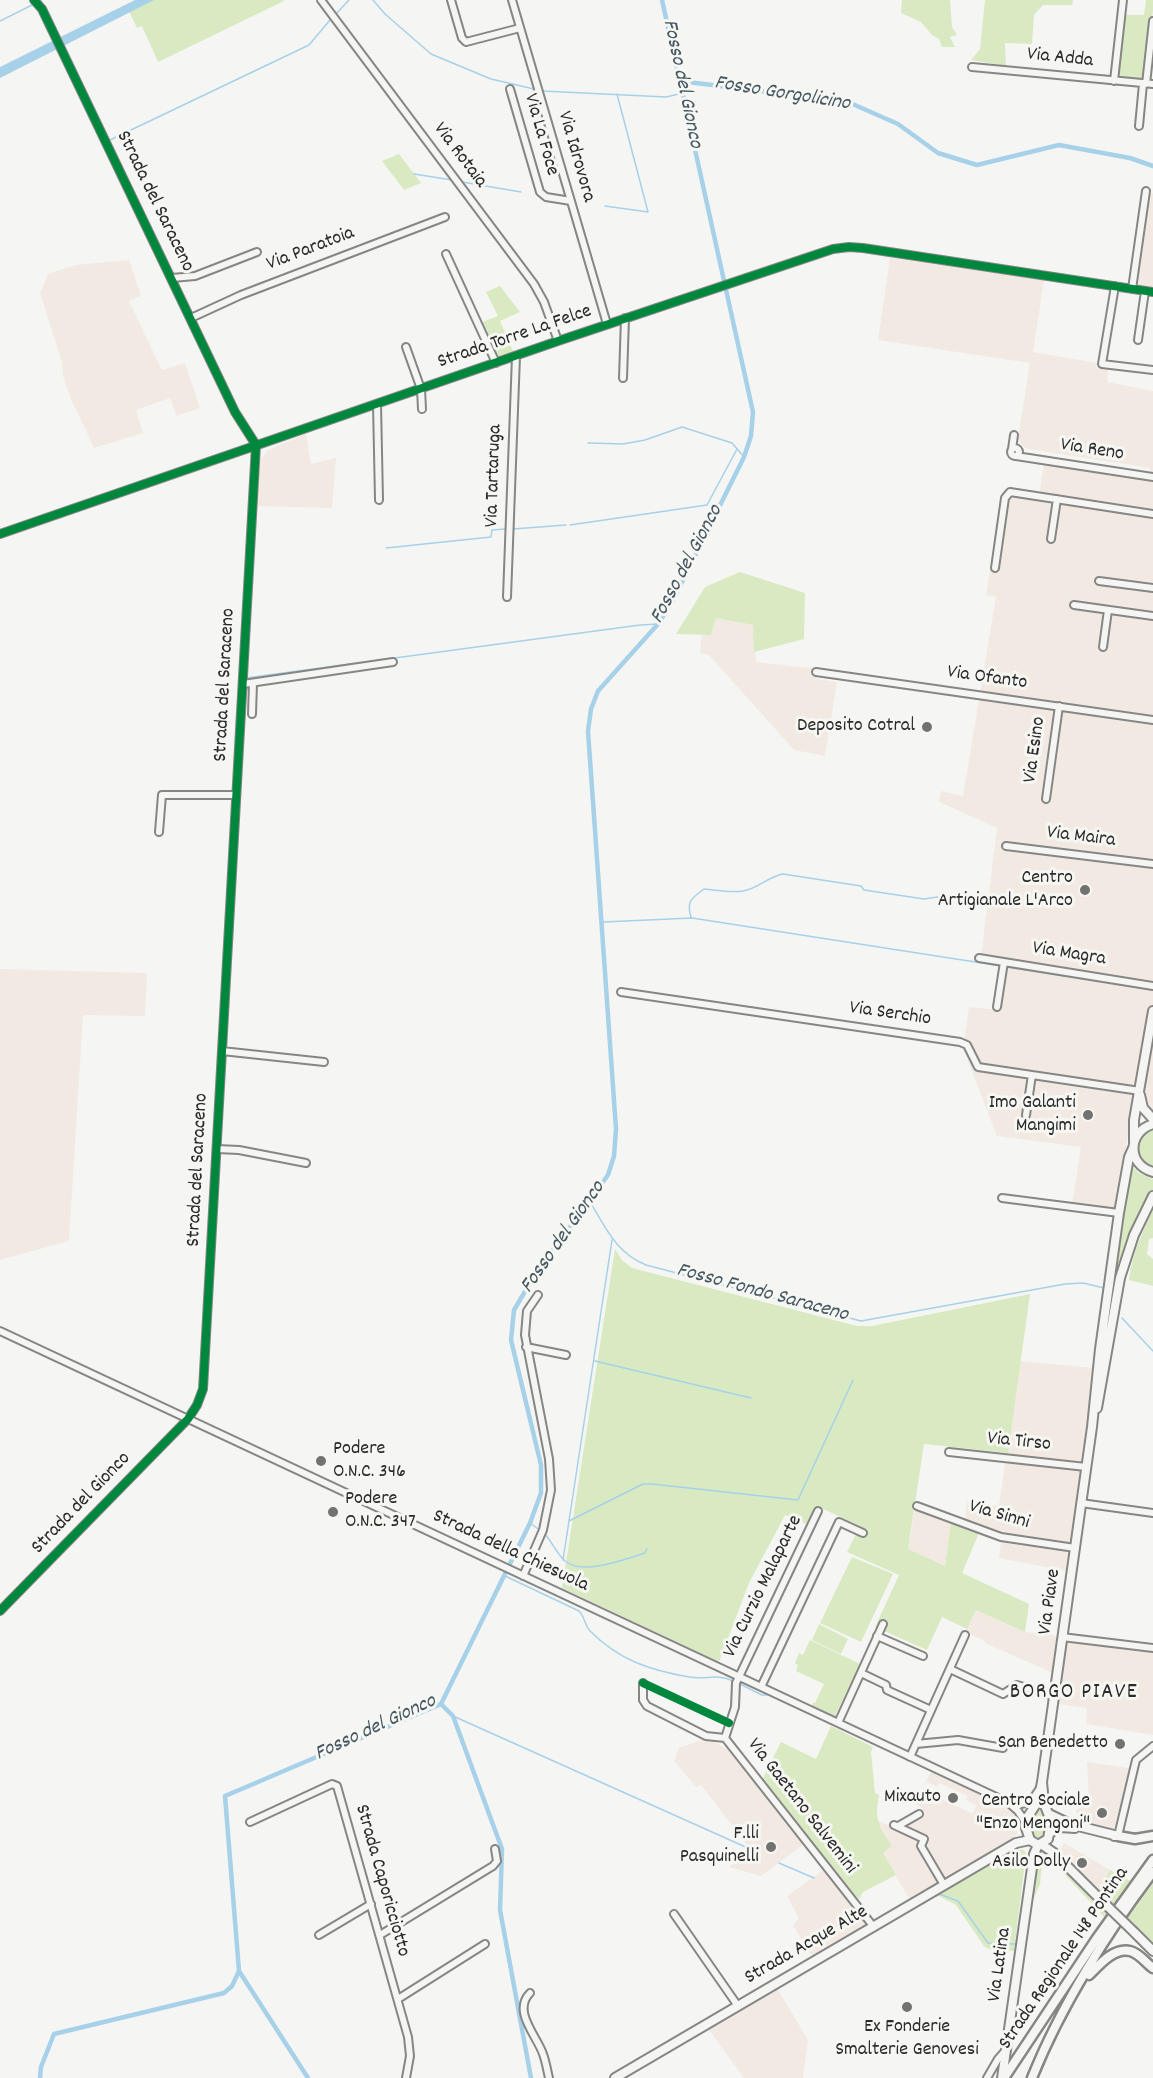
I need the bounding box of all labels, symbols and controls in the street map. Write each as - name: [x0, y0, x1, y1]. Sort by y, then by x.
- water label: Fosso del Gionco: [655, 17, 707, 151]
- street label: Via Adda: [1026, 44, 1094, 74]
- water label: Fosso Gorgolicino: [712, 72, 852, 118]
- street label: Via La Foce: [517, 91, 563, 179]
- street label: Via Idrovora: [551, 109, 599, 205]
- street label: Via Rotaia: [427, 119, 491, 193]
- street label: Strada del Saraceno: [109, 128, 199, 276]
- street label: Via Paratoia: [264, 222, 358, 278]
- street label: Strada Torre La Felce: [435, 300, 595, 376]
- street label: Via Tartaruga: [481, 424, 509, 528]
- street label: Via Reno: [1059, 434, 1125, 468]
- water label: Fosso del Gionco: [646, 501, 730, 629]
- street label: Strada del Saraceno: [210, 608, 242, 762]
- street label: Via Ofanto: [945, 662, 1029, 696]
- place label: Deposito Cotral: [797, 715, 915, 739]
- street label: Via Esino: [1019, 715, 1053, 785]
- marker: Deposito Cotral: [920, 720, 934, 734]
- street label: Via Maira: [1045, 822, 1117, 854]
- place label: Centro Artigianale L'Arco: [938, 867, 1073, 914]
- marker: Centro Artigianale L'Arco: [1078, 883, 1092, 897]
- street label: Via Magra: [1031, 937, 1107, 973]
- street label: Via Serchio: [848, 997, 932, 1033]
- place label: Imo Galanti Mangimi: [989, 1092, 1076, 1139]
- street label: Strada del Saraceno: [183, 1093, 215, 1247]
- marker: Imo Galanti Mangimi: [1081, 1108, 1095, 1122]
- water label: Fosso del Gionco: [516, 1177, 612, 1299]
- water label: Fosso Fondo Saraceno: [674, 1259, 850, 1329]
- street label: Via Tirso: [986, 1428, 1052, 1458]
- place label: Podere O.N.C. 346: [333, 1438, 406, 1485]
- street label: Strada del Gionco: [27, 1448, 137, 1560]
- marker: Podere O.N.C. 346: [314, 1454, 328, 1468]
- place label: Podere O.N.C. 347: [345, 1488, 416, 1535]
- street label: Via Sinni: [966, 1496, 1032, 1536]
- marker: Podere O.N.C. 347: [326, 1505, 340, 1519]
- street label: Strada della Chiesuola: [428, 1505, 592, 1599]
- street label: Via Curzio Malaparte: [719, 1512, 809, 1662]
- street label: Via Piave: [1034, 1567, 1068, 1637]
- district label: BORGO PIAVE: [1010, 1681, 1138, 1707]
- water label: Fosso del Gionco: [311, 1690, 441, 1768]
- place label: San Benedetto: [998, 1732, 1108, 1756]
- street label: Via Gaetano Salvemini: [741, 1734, 861, 1880]
- marker: San Benedetto: [1113, 1737, 1127, 1751]
- place label: Mixauto: [884, 1786, 941, 1810]
- place label: Centro Sociale "Enzo Mengoni": [976, 1790, 1090, 1837]
- marker: Mixauto: [946, 1791, 960, 1805]
- street label: Strada Caporicciotto: [348, 1802, 414, 1960]
- marker: Centro Sociale "Enzo Mengoni": [1095, 1806, 1109, 1820]
- place label: F.lli Pasquinelli: [680, 1823, 759, 1870]
- marker: F.lli Pasquinelli: [764, 1840, 778, 1854]
- place label: Asilo Dolly: [992, 1851, 1070, 1875]
- marker: Asilo Dolly: [1075, 1856, 1089, 1870]
- street label: Strada Regionale 148 Pontina: [995, 1863, 1135, 2055]
- street label: Strada Acque Alte: [741, 1901, 873, 1991]
- street label: Via Latina: [984, 1926, 1018, 2004]
- marker: Ex Fonderie Smalterie Genovesi: [900, 2000, 914, 2014]
- place label: Ex Fonderie Smalterie Genovesi: [835, 2016, 979, 2063]

